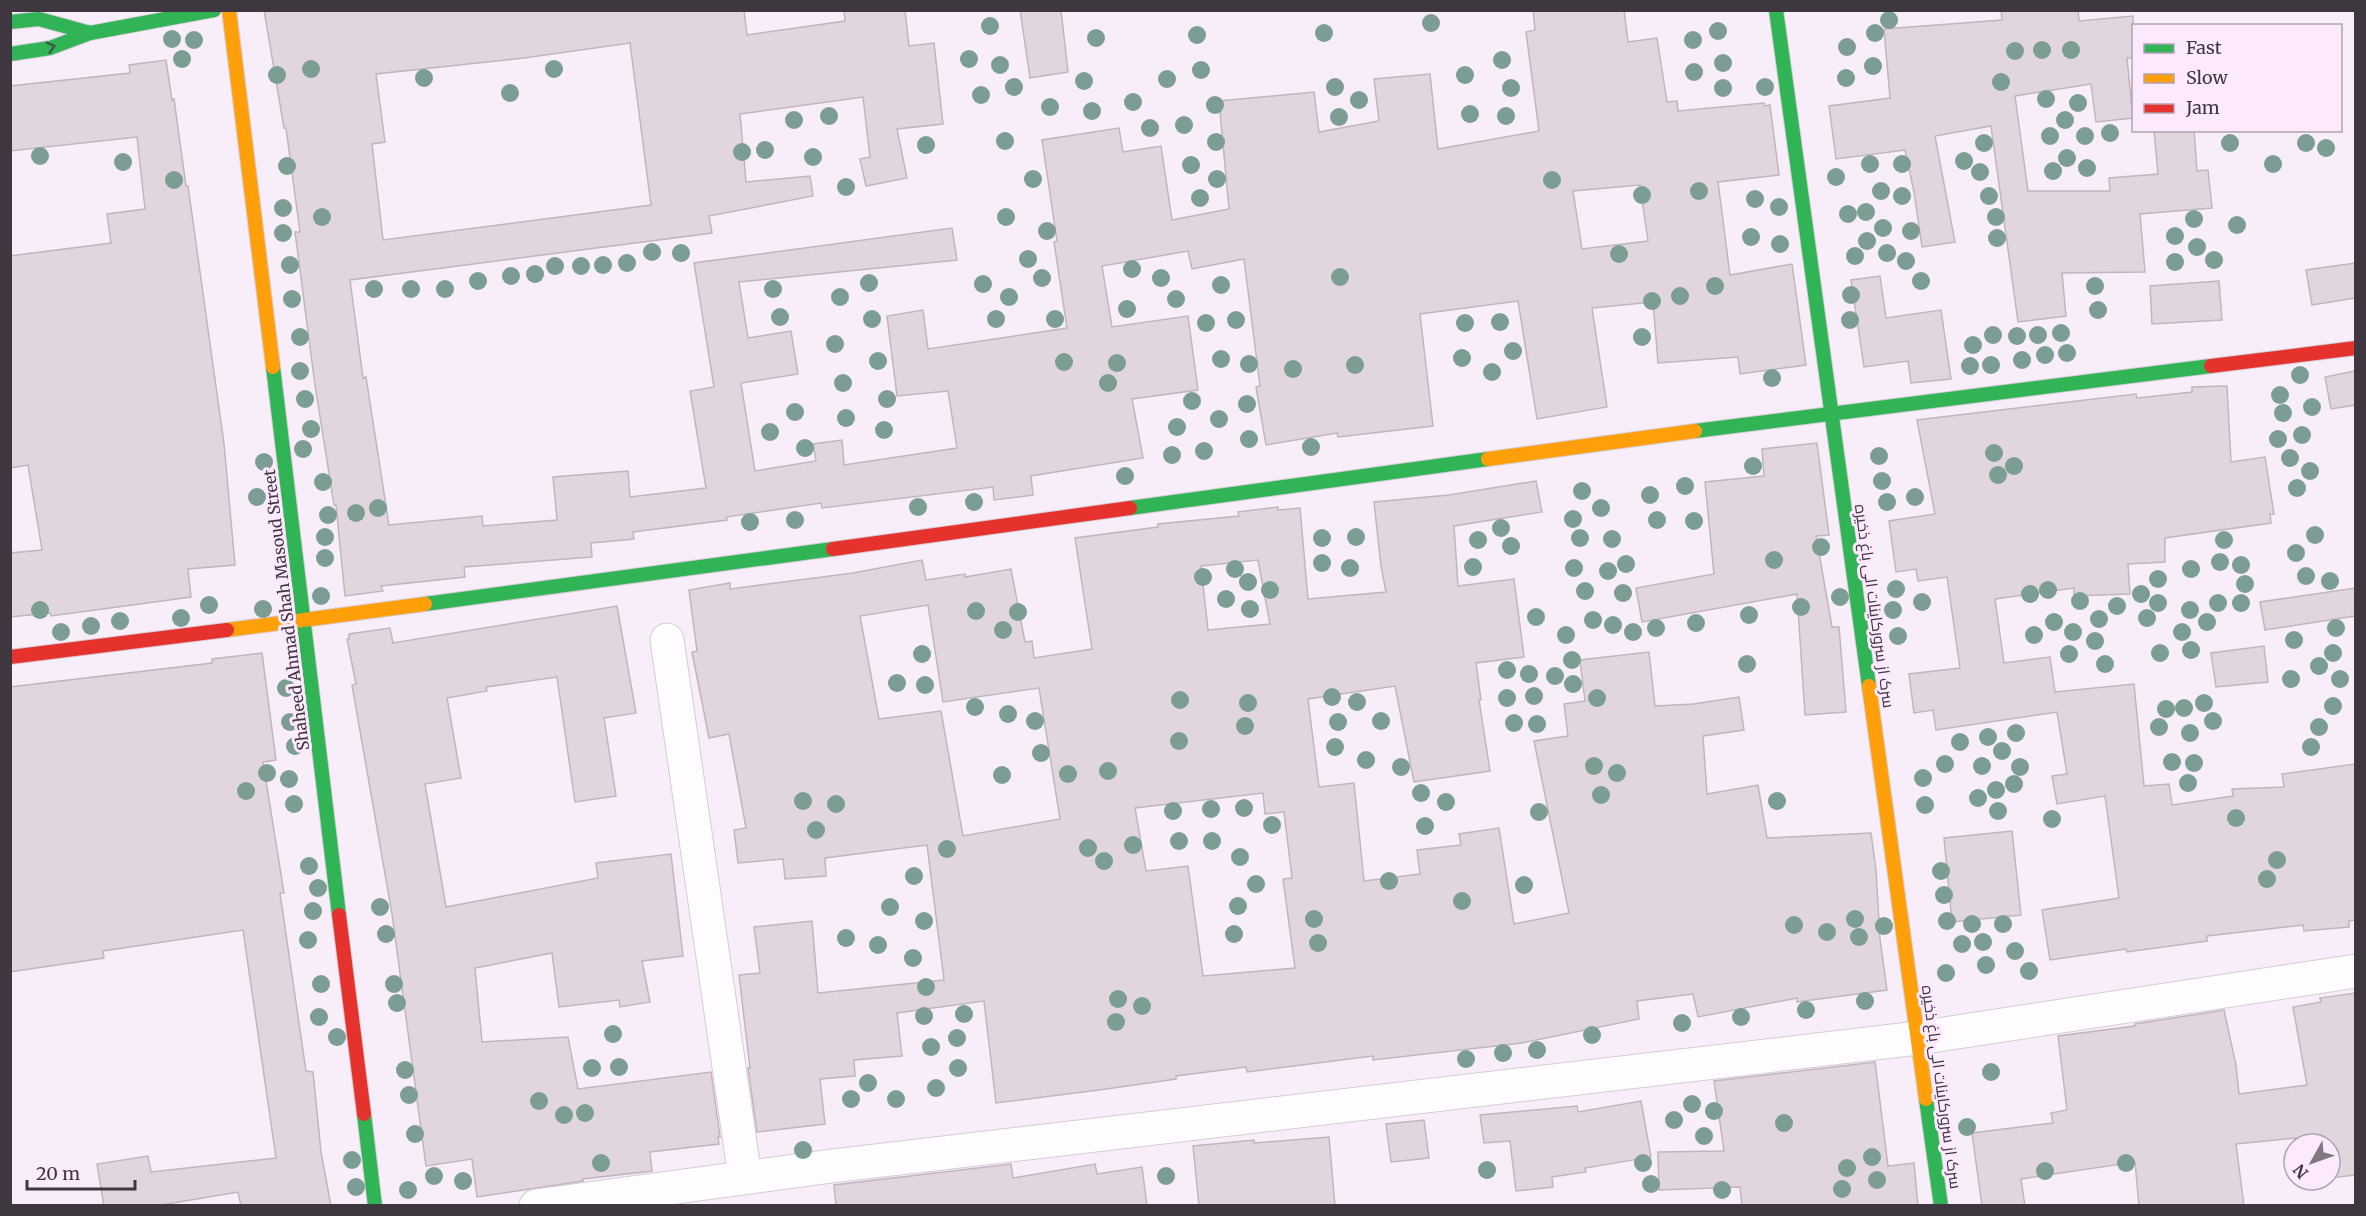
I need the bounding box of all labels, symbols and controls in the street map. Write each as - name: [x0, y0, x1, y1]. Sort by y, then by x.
- legend: [2132, 24, 2342, 132]
- text: Fast: [2186, 36, 2222, 59]
- one-way arrow: [46, 41, 56, 54]
- text: Slow: [2186, 66, 2229, 89]
- text: Jam: [2185, 96, 2220, 119]
- street label: Shaheed Ahmad Shah Masoud Street: [259, 467, 313, 752]
- street label: سرک از سرورکاینات الی باغ ذخیره: [1849, 503, 1899, 709]
- street label: سرک از سرورکاینات الی باغ ذخیره: [1916, 984, 1966, 1190]
- north arrow: [2282, 1132, 2342, 1192]
- scale bar: [27, 1153, 135, 1191]
- text: N: [2289, 1160, 2312, 1183]
- text: 20 m: [36, 1162, 80, 1185]

